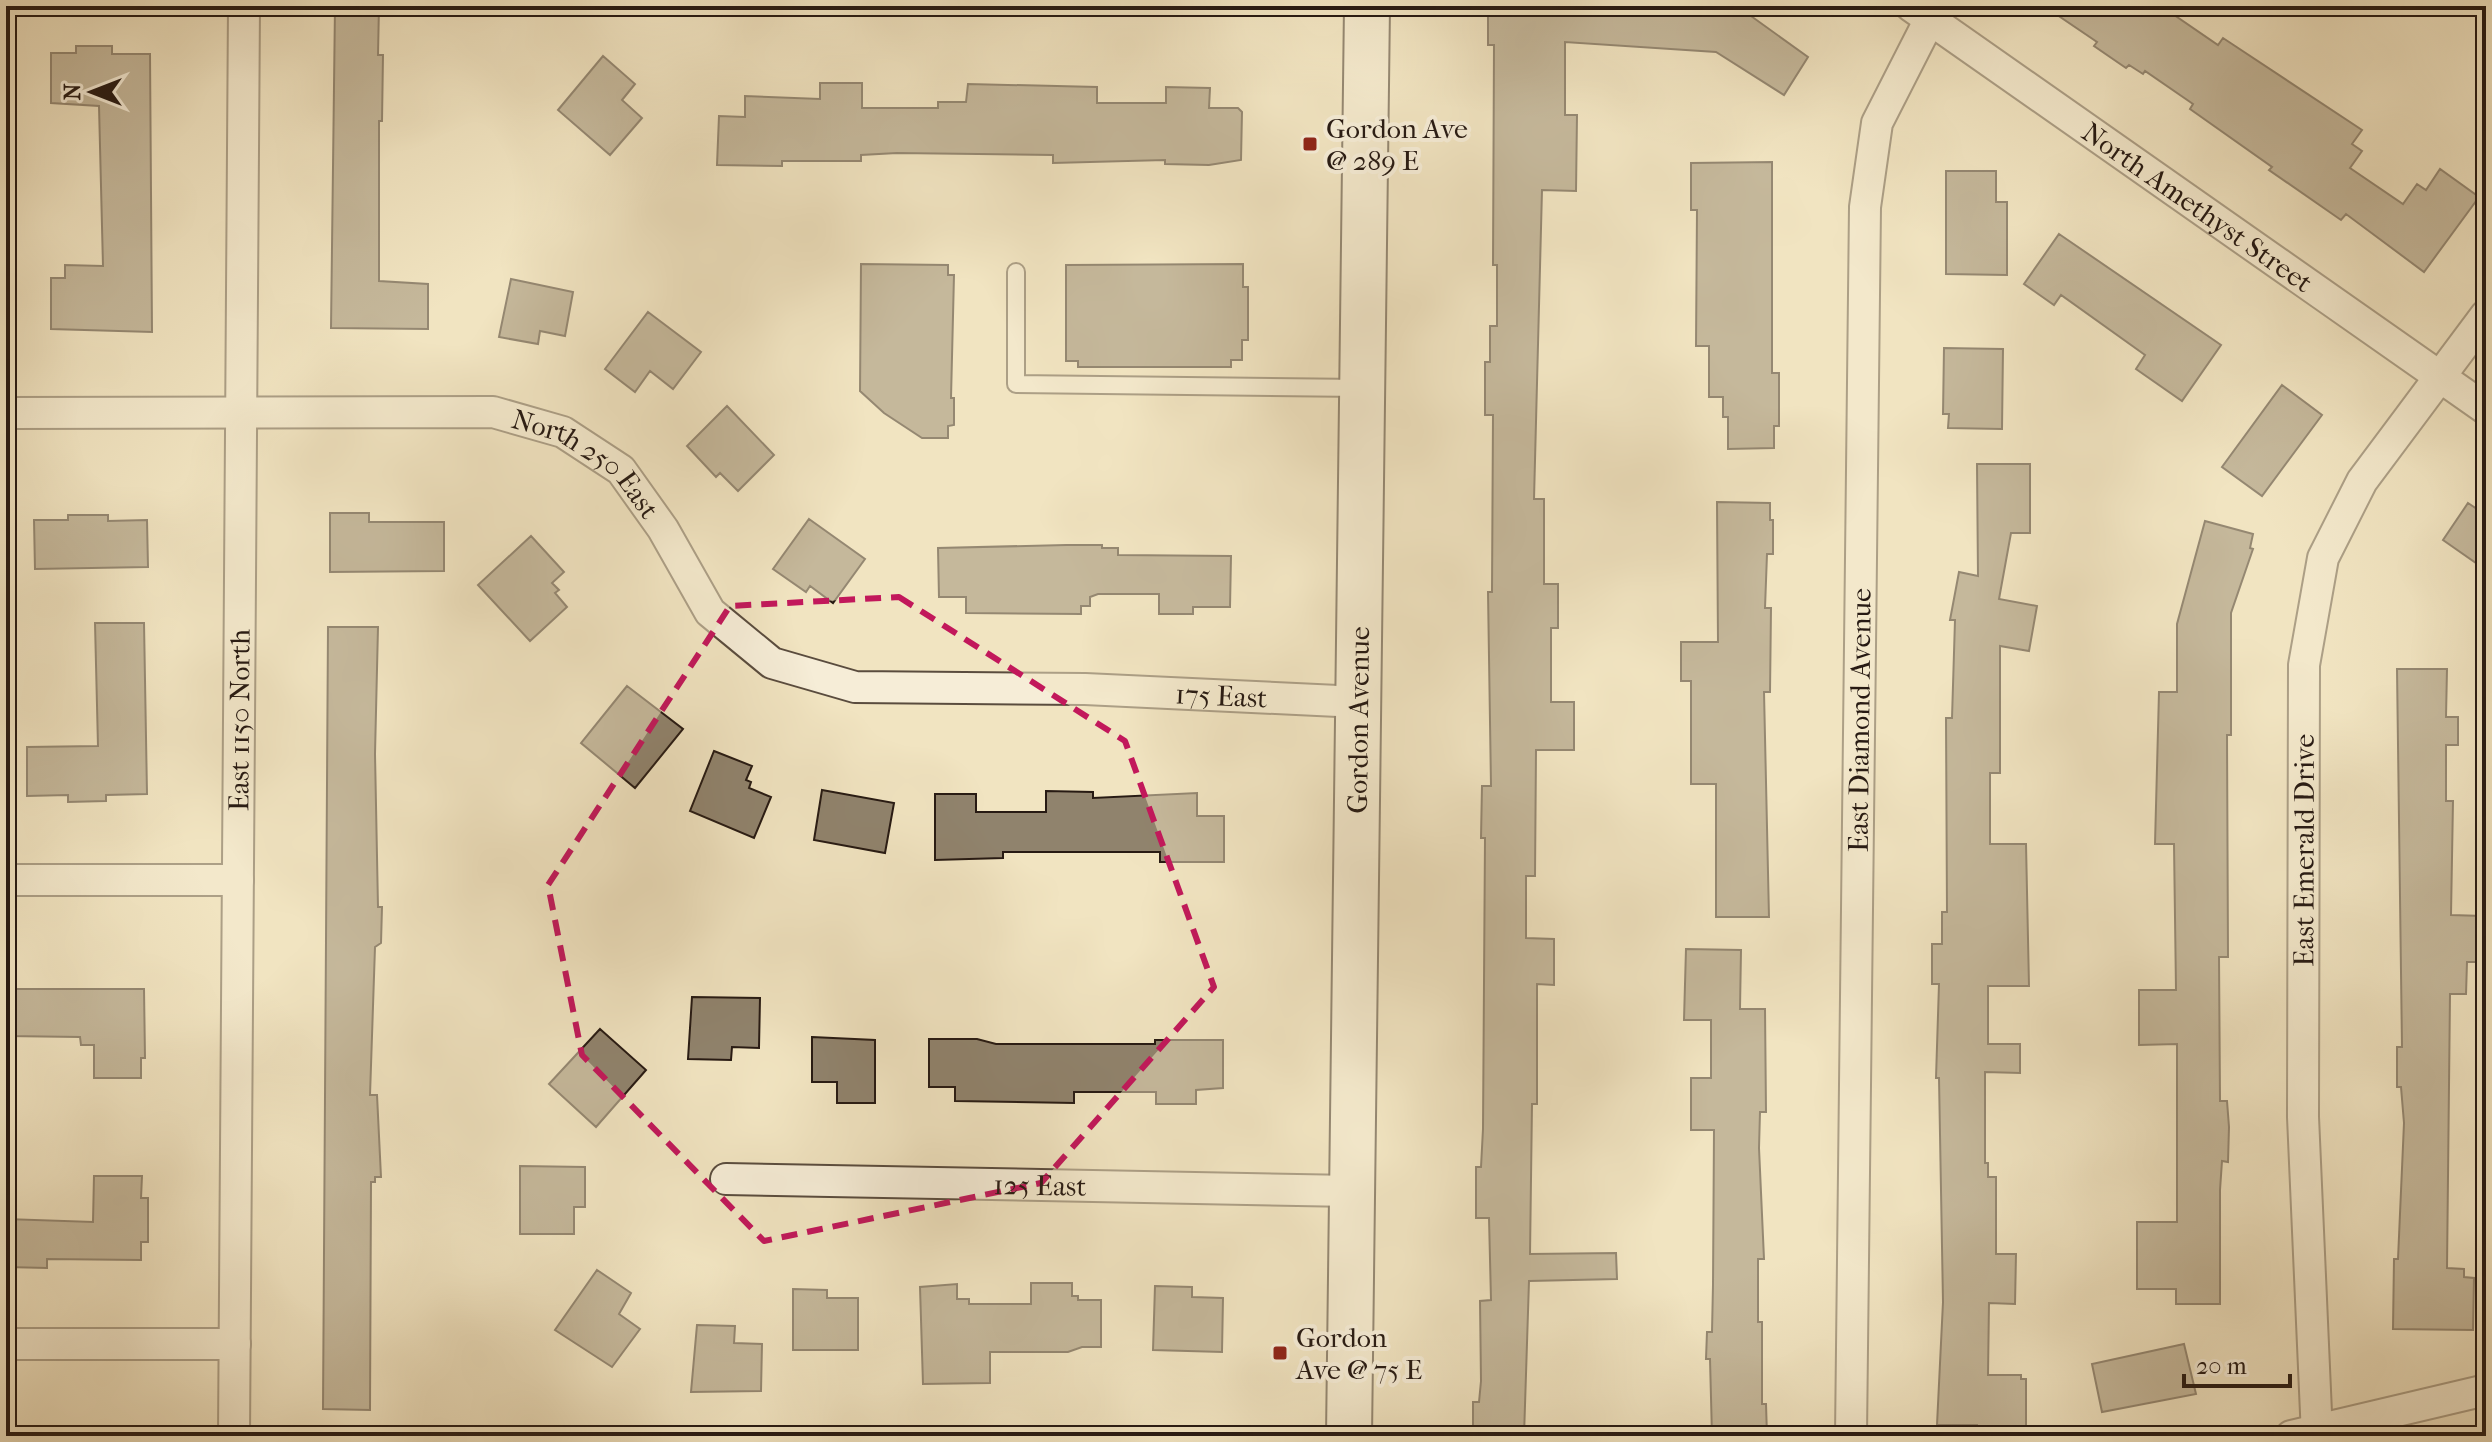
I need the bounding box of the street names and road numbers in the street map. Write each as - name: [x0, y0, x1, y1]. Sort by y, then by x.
- street label: North Amethyst Street: [2076, 115, 2319, 299]
- street label: North 250 East: [508, 402, 667, 525]
- street label: East Diamond Avenue: [1841, 588, 1877, 852]
- street label: Gordon Avenue: [1340, 626, 1376, 814]
- street label: East 1150 North: [222, 628, 256, 811]
- street label: 175 East: [1174, 677, 1268, 714]
- street label: East Emerald Drive: [2287, 734, 2320, 967]
- street label: 125 East: [993, 1168, 1087, 1202]

